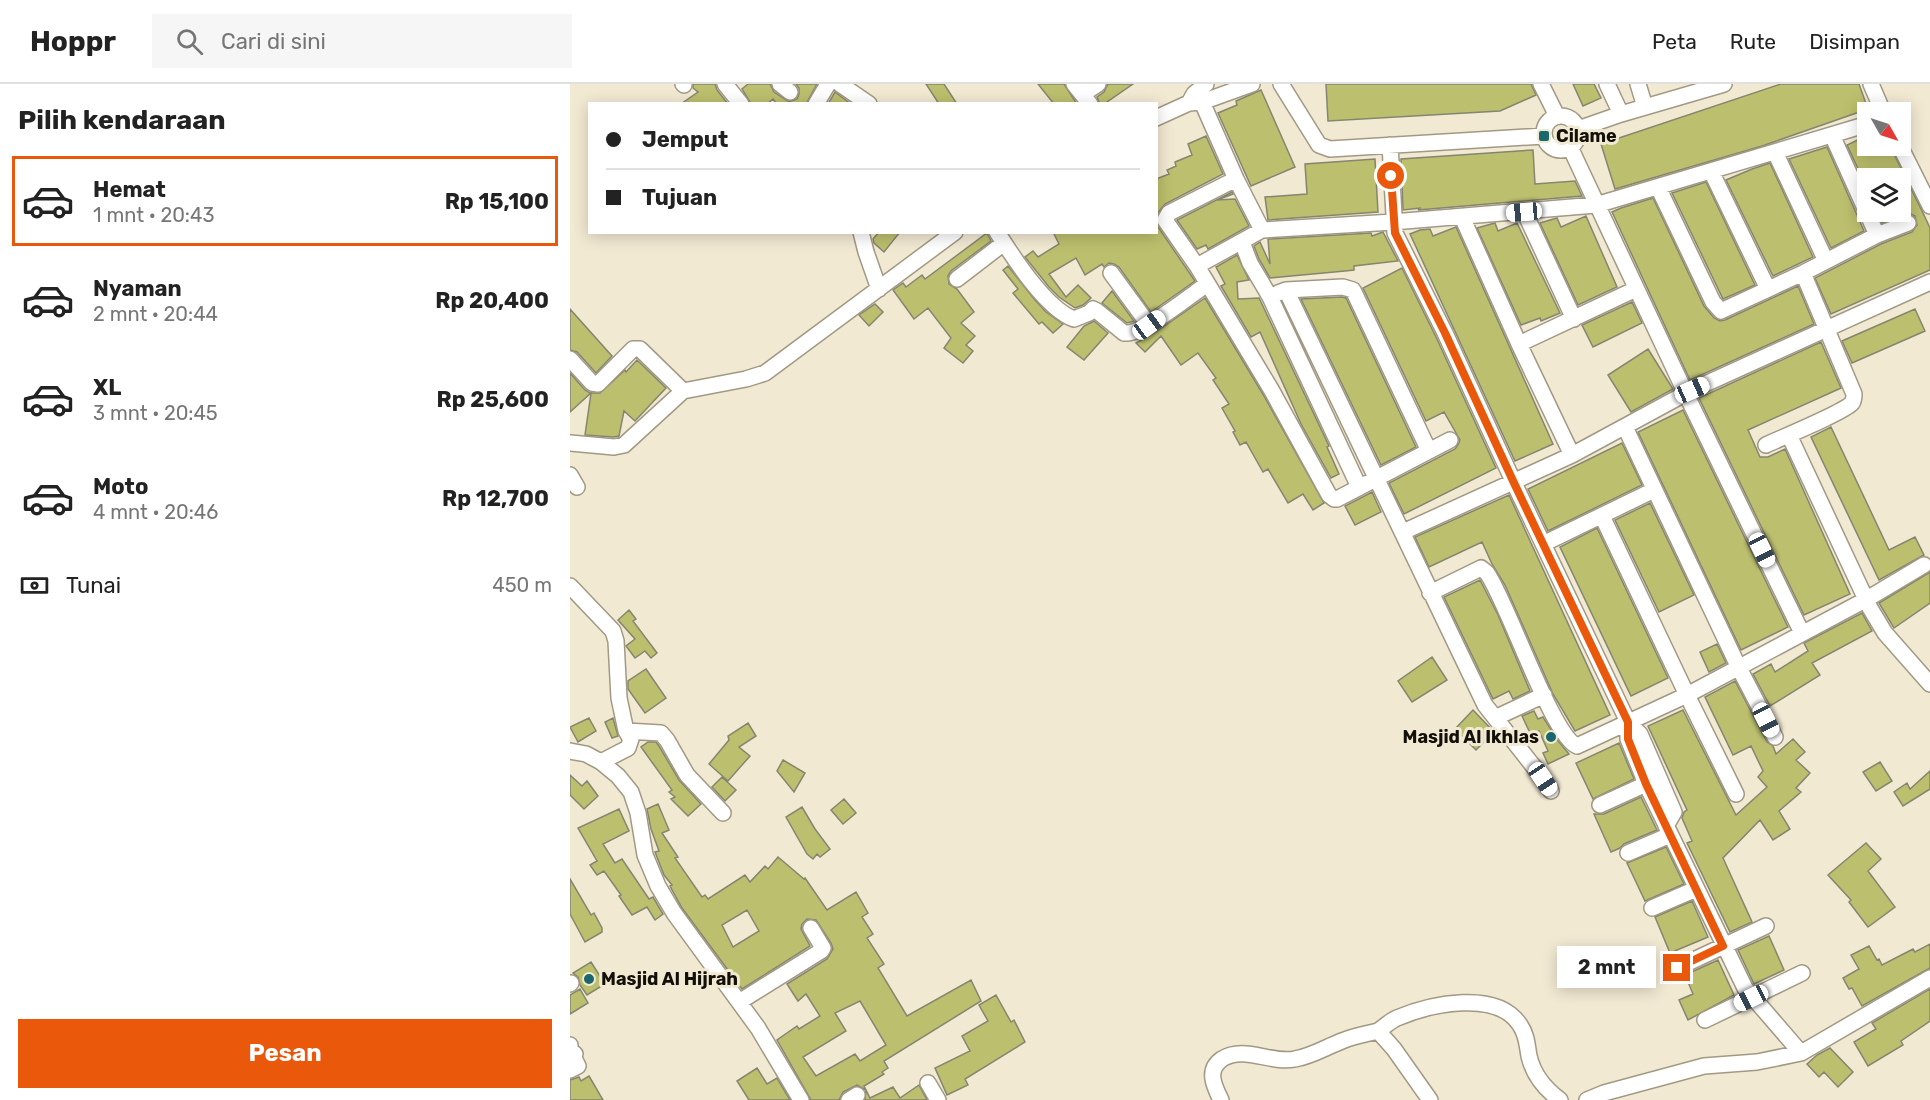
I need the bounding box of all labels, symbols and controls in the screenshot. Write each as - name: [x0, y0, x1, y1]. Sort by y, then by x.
- search box: [152, 14, 572, 68]
- text: Hoppr: [30, 25, 116, 58]
- icon: search: [173, 25, 206, 58]
- text: Cari di sini: [221, 28, 326, 55]
- text: Peta: [1652, 29, 1697, 54]
- text: Rute: [1730, 29, 1776, 54]
- text: Disimpan: [1809, 29, 1900, 54]
- north arrow: [1857, 102, 1911, 156]
- map controls: [1857, 102, 1911, 222]
- text: Pilih kendaraan: [18, 104, 226, 136]
- place label: Cilame: [1556, 125, 1617, 147]
- text: Jemput: [642, 126, 728, 153]
- marker: Cilame: [1537, 129, 1551, 143]
- route start: [1377, 162, 1404, 189]
- button: layers: [1857, 168, 1911, 222]
- icon: car: [21, 174, 75, 228]
- text: Hemat: [93, 176, 166, 203]
- text: Tujuan: [642, 184, 717, 211]
- text: Rp 15,100: [445, 188, 549, 215]
- car: [1505, 201, 1543, 223]
- text: 1 mnt · 20:43: [93, 203, 214, 227]
- icon: car: [21, 273, 75, 327]
- text: Nyaman: [93, 275, 182, 302]
- text: Rp 20,400: [435, 287, 549, 314]
- text: 2 mnt · 20:44: [93, 302, 218, 326]
- car: [1129, 307, 1169, 343]
- icon: car: [21, 372, 75, 426]
- text: XL: [93, 374, 121, 401]
- car: [1672, 374, 1712, 406]
- text: Rp 25,600: [437, 386, 549, 413]
- text: 3 mnt · 20:45: [93, 401, 218, 425]
- icon: car: [21, 471, 75, 525]
- text: Moto: [93, 473, 148, 500]
- text: Rp 12,700: [442, 485, 549, 512]
- text: 4 mnt · 20:46: [93, 500, 218, 524]
- car: [1746, 530, 1778, 570]
- icon: cash: [18, 569, 51, 602]
- text: Tunai: [66, 572, 121, 599]
- text: 450 m: [492, 573, 552, 597]
- car: [1750, 700, 1782, 740]
- place label: Masjid Al Ikhlas: [1403, 726, 1539, 748]
- marker: Masjid Al Ikhlas: [1544, 730, 1558, 744]
- car: [1525, 759, 1561, 799]
- callout: 2 mnt: [1557, 947, 1656, 989]
- route end: [1663, 954, 1690, 981]
- text: 2 mnt: [1578, 955, 1635, 979]
- place label: Masjid Al Hijrah: [601, 968, 738, 990]
- marker: Masjid Al Hijrah: [582, 972, 596, 986]
- car: [1731, 982, 1771, 1014]
- button: Pesan: [18, 1019, 552, 1088]

